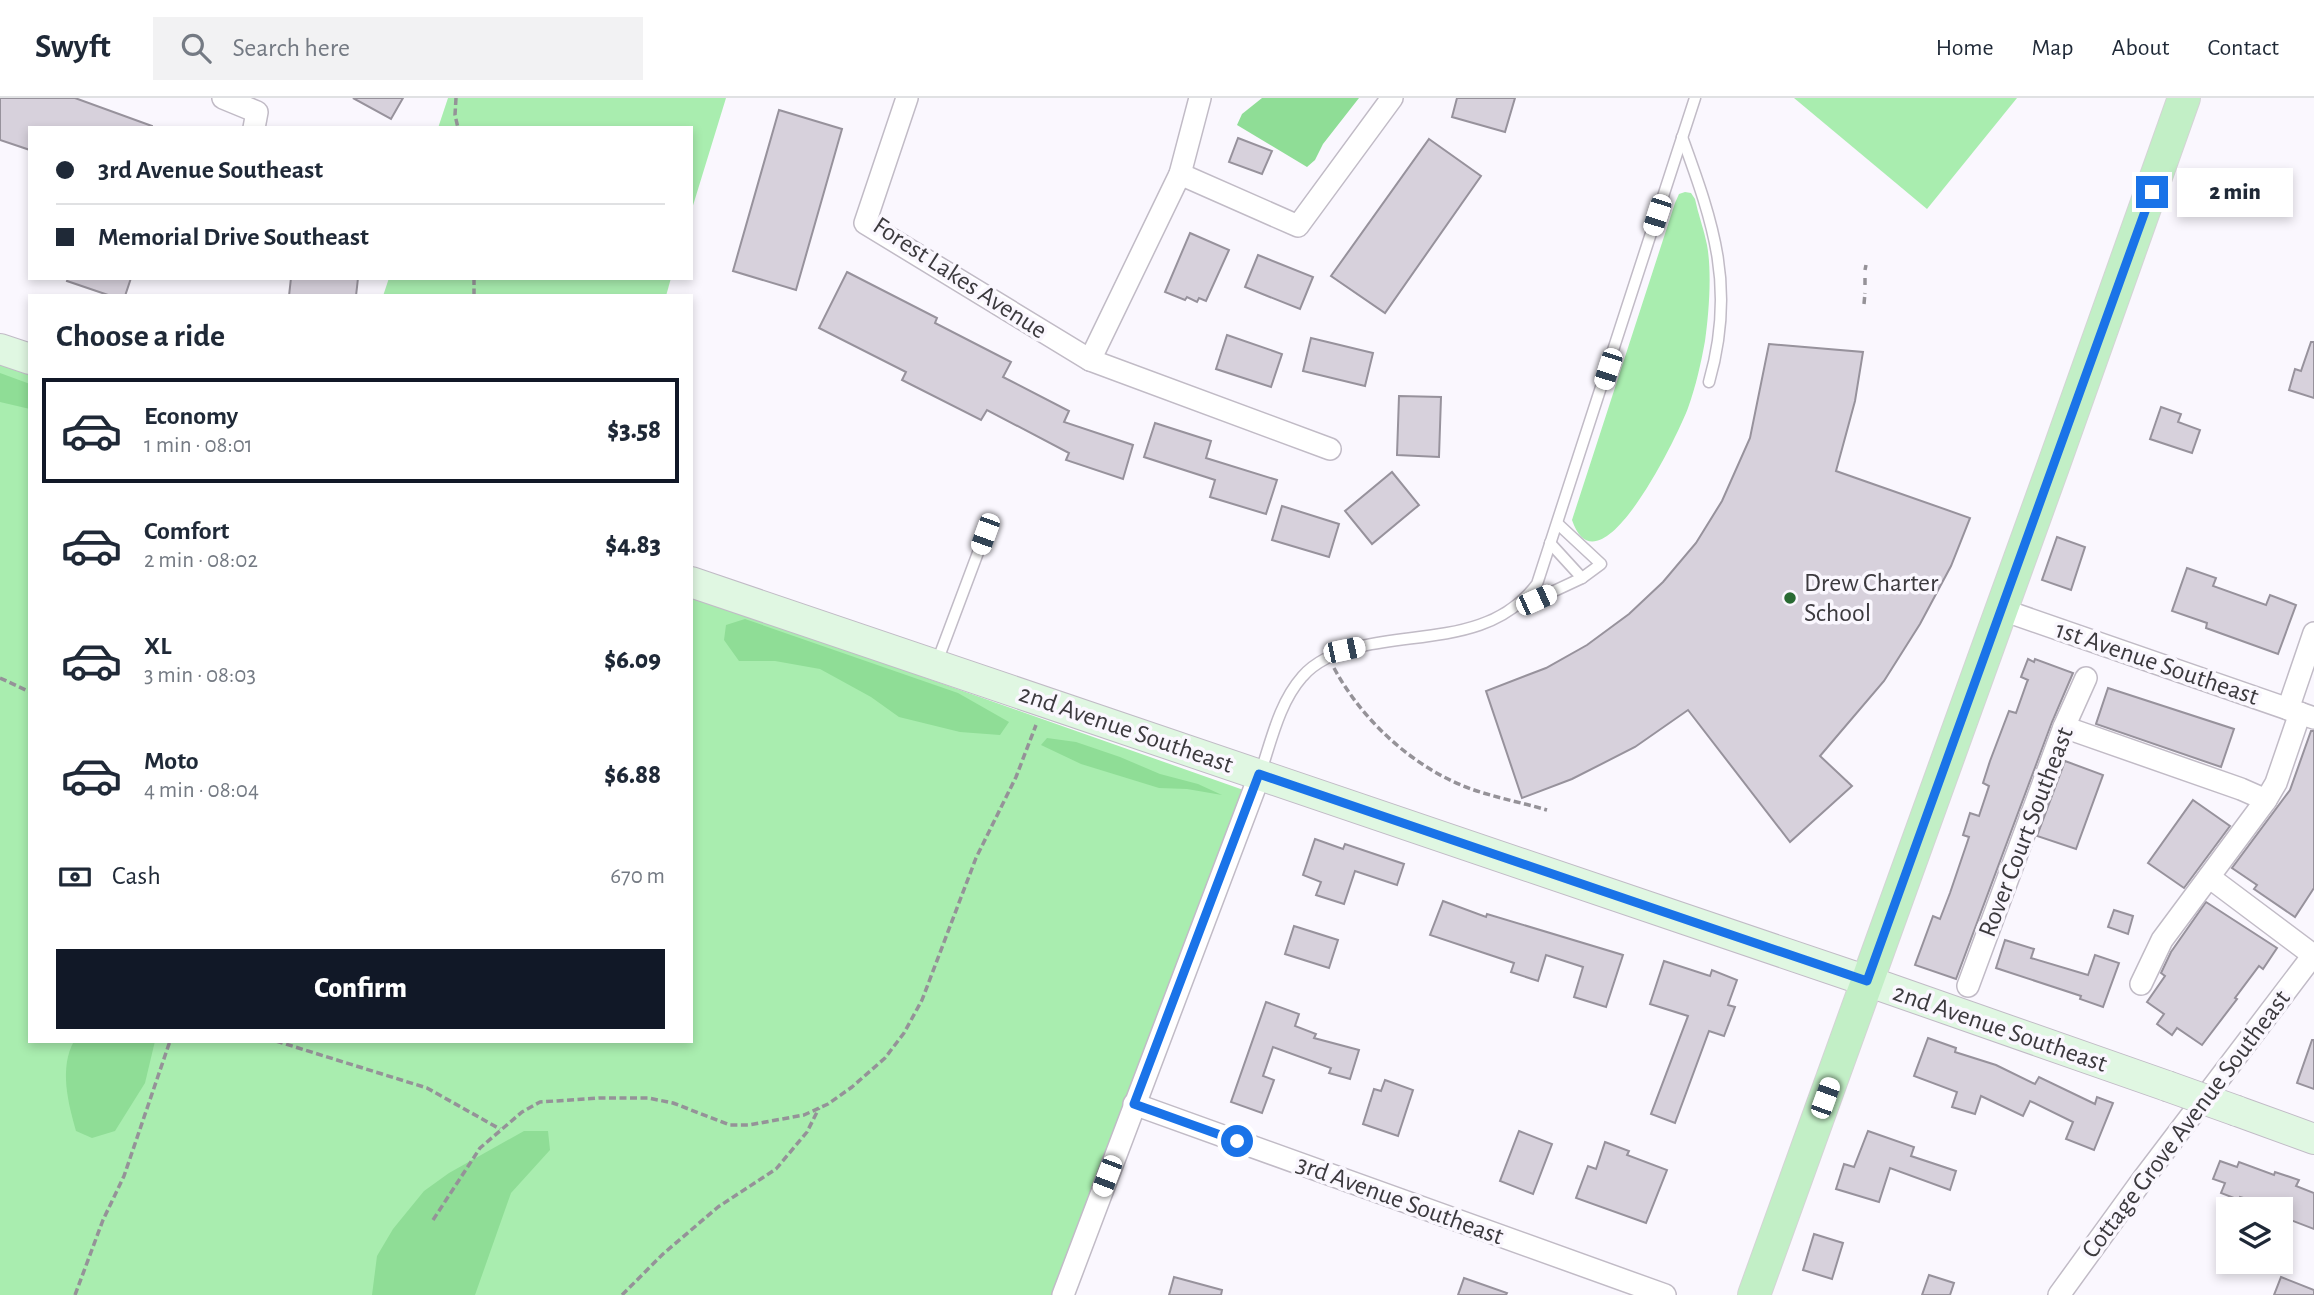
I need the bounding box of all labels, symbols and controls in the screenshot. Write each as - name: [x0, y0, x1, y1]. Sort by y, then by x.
- search box: [153, 17, 643, 80]
- icon: search: [177, 29, 215, 67]
- text: Swyft: [35, 31, 111, 64]
- text: Search here: [233, 35, 350, 61]
- text: Home: [1936, 36, 1994, 60]
- text: Map: [2032, 36, 2074, 60]
- text: About: [2112, 36, 2169, 60]
- text: Contact: [2207, 36, 2279, 60]
- text: 3rd Avenue Southeast: [98, 157, 323, 183]
- callout: 2 min: [2176, 168, 2292, 217]
- route end: [2136, 176, 2168, 208]
- text: 2 min: [2209, 181, 2261, 204]
- car: [1641, 192, 1674, 238]
- street label: Forest Lakes Avenue: [868, 212, 1052, 344]
- text: Memorial Drive Southeast: [98, 224, 369, 250]
- text: Choose a ride: [56, 320, 225, 352]
- car: [1592, 346, 1625, 392]
- icon: car: [60, 399, 123, 462]
- text: Economy: [144, 403, 238, 429]
- text: $3.58: [607, 417, 661, 443]
- text: 1 min · 08:01: [144, 434, 253, 457]
- car: [968, 511, 1003, 557]
- icon: car: [60, 514, 123, 577]
- text: Comfort: [144, 518, 229, 544]
- text: $4.83: [605, 532, 661, 558]
- text: 2 min · 08:02: [144, 549, 258, 572]
- place label: Drew Charter School: [1804, 570, 1939, 626]
- car: [1513, 582, 1560, 618]
- marker: Drew Charter School: [1782, 590, 1798, 606]
- street label: 1st Avenue Southeast: [2052, 616, 2262, 710]
- icon: car: [60, 629, 123, 692]
- text: XL: [144, 633, 171, 659]
- car: [1322, 635, 1367, 665]
- text: $6.09: [604, 647, 661, 673]
- text: 3 min · 08:03: [144, 664, 256, 687]
- street label: 2nd Avenue Southeast: [1016, 680, 1236, 778]
- street label: Rover Court Southeast: [1974, 723, 2078, 941]
- icon: car: [60, 744, 123, 807]
- text: Moto: [144, 748, 199, 774]
- text: $6.88: [604, 762, 661, 788]
- text: 4 min · 08:04: [144, 779, 259, 802]
- icon: cash: [56, 858, 94, 896]
- text: Cash: [112, 863, 161, 889]
- text: 670 m: [610, 865, 665, 888]
- button: Confirm: [56, 949, 665, 1029]
- street label: 2nd Avenue Southeast: [1890, 979, 2110, 1077]
- street label: Cottage Grove Avenue Southeast: [2077, 985, 2295, 1263]
- car: [1808, 1075, 1843, 1121]
- route start: [1221, 1125, 1253, 1157]
- street label: 3rd Avenue Southeast: [1293, 1150, 1507, 1250]
- car: [1090, 1153, 1125, 1199]
- map controls: [2216, 1197, 2293, 1274]
- button: layers: [2216, 1197, 2293, 1274]

